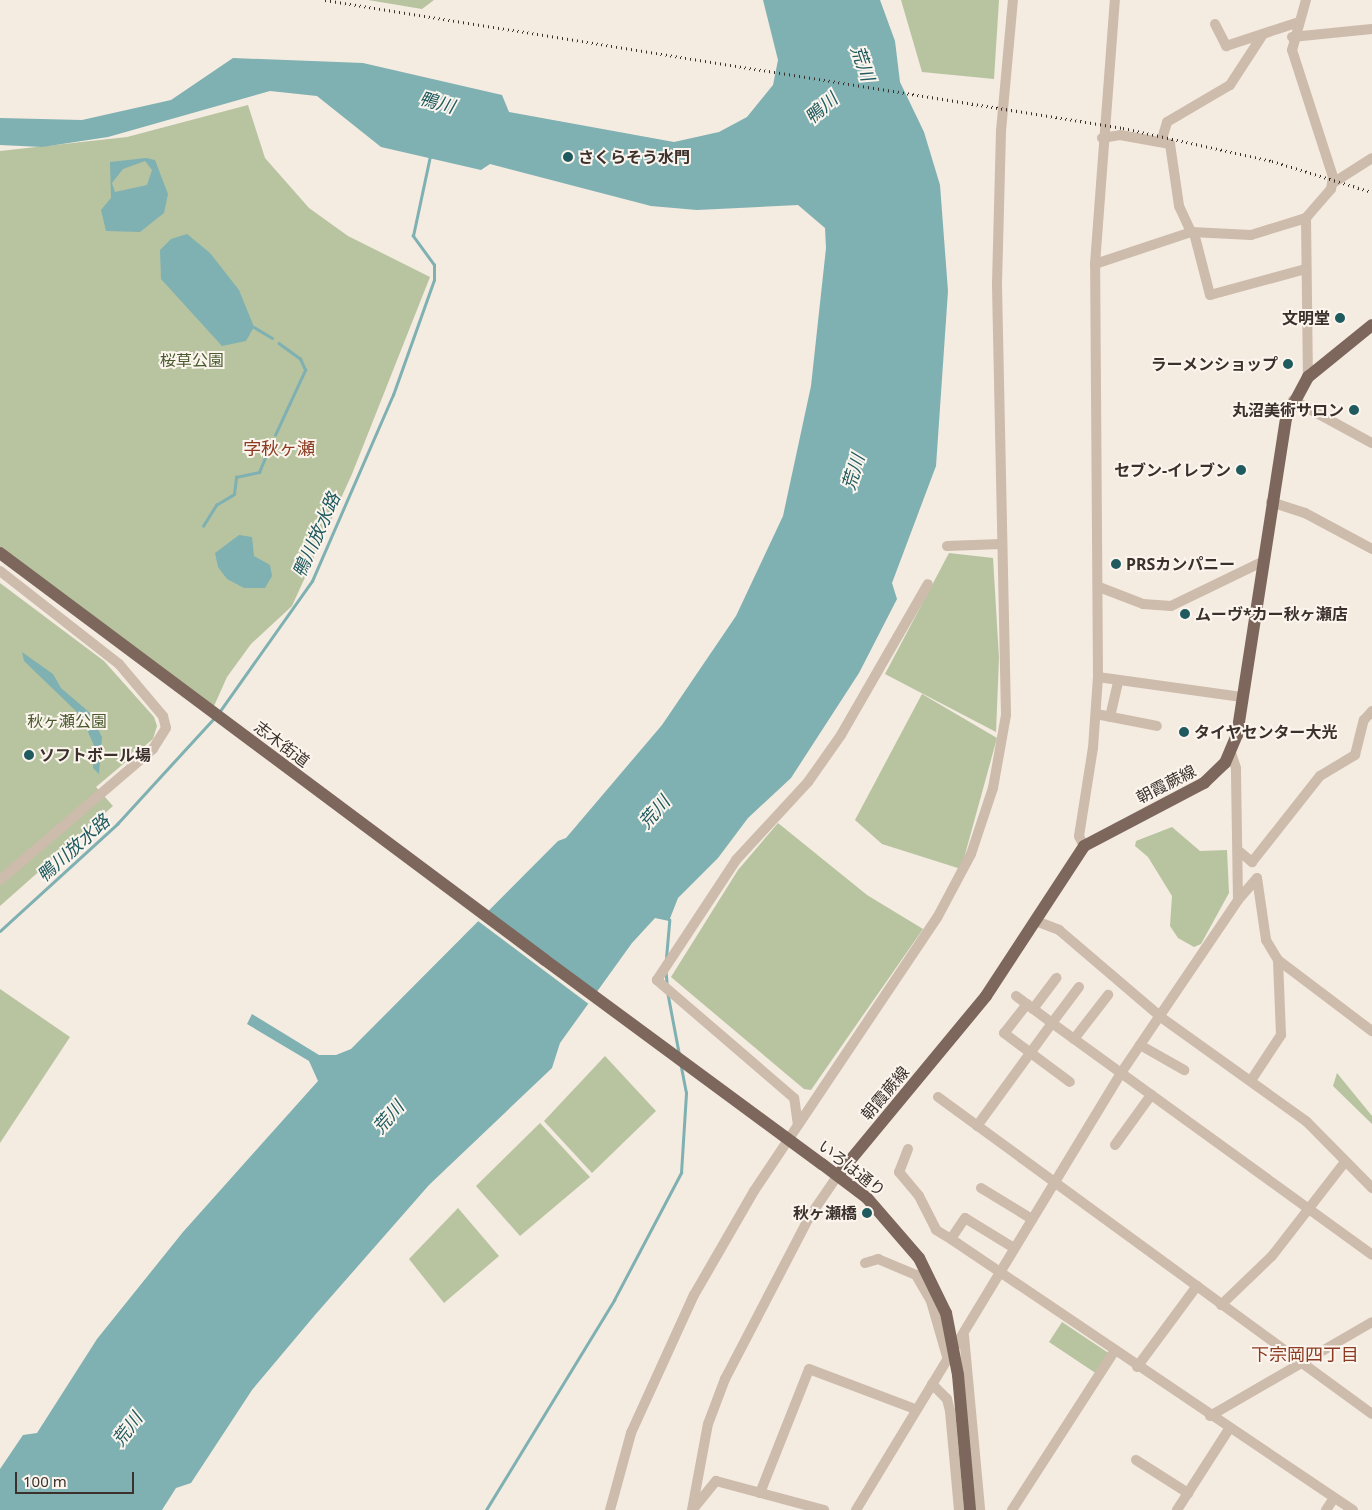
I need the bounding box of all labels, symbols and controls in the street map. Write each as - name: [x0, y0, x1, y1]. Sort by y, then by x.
- water label: 荒川: [847, 42, 879, 84]
- water label: 鴨川: [417, 87, 457, 117]
- water label: 鴨川: [800, 88, 842, 128]
- place label: さくらそう水門: [578, 147, 690, 167]
- marker: さくらそう水門: [562, 151, 574, 163]
- place label: 文明堂: [1282, 308, 1330, 328]
- marker: 文明堂: [1334, 312, 1346, 324]
- park label: 桜草公園: [160, 350, 224, 370]
- place label: ラーメンショップ: [1150, 354, 1278, 374]
- marker: ラーメンショップ: [1282, 358, 1294, 370]
- place label: 丸沼美術サロン: [1232, 400, 1344, 420]
- marker: 丸沼美術サロン: [1348, 404, 1360, 416]
- district label: 字秋ヶ瀬: [243, 437, 315, 459]
- water label: 荒川: [837, 452, 869, 492]
- place label: セブン-イレブン: [1114, 460, 1231, 480]
- marker: セブン-イレブン: [1235, 464, 1247, 476]
- water label: 鴨川放水路: [288, 489, 344, 581]
- place label: PRSカンパニー: [1126, 554, 1235, 574]
- marker: PRSカンパニー: [1110, 558, 1122, 570]
- place label: ムーヴ*カー秋ヶ瀬店: [1195, 604, 1348, 624]
- marker: ムーヴ*カー秋ヶ瀬店: [1179, 608, 1191, 620]
- park label: 秋ヶ瀬公園: [27, 711, 107, 731]
- street label: 志木街道: [251, 717, 313, 771]
- place label: タイヤセンター大光: [1194, 722, 1338, 742]
- marker: タイヤセンター大光: [1178, 726, 1190, 738]
- place label: ソフトボール場: [39, 745, 151, 765]
- marker: ソフトボール場: [23, 749, 35, 761]
- street label: 朝霞蕨線: [1133, 761, 1199, 807]
- water label: 荒川: [634, 791, 674, 833]
- water label: 鴨川放水路: [32, 810, 114, 886]
- street label: 朝霞蕨線: [857, 1062, 913, 1124]
- water label: 荒川: [368, 1096, 408, 1138]
- street label: いろは通り: [815, 1136, 889, 1200]
- place label: 秋ヶ瀬橋: [793, 1203, 857, 1223]
- marker: 秋ヶ瀬橋: [861, 1207, 873, 1219]
- district label: 下宗岡四丁目: [1251, 1343, 1359, 1365]
- water label: 荒川: [108, 1408, 146, 1450]
- scale bar: [18, 1462, 136, 1494]
- text: 100 m: [23, 1471, 67, 1491]

